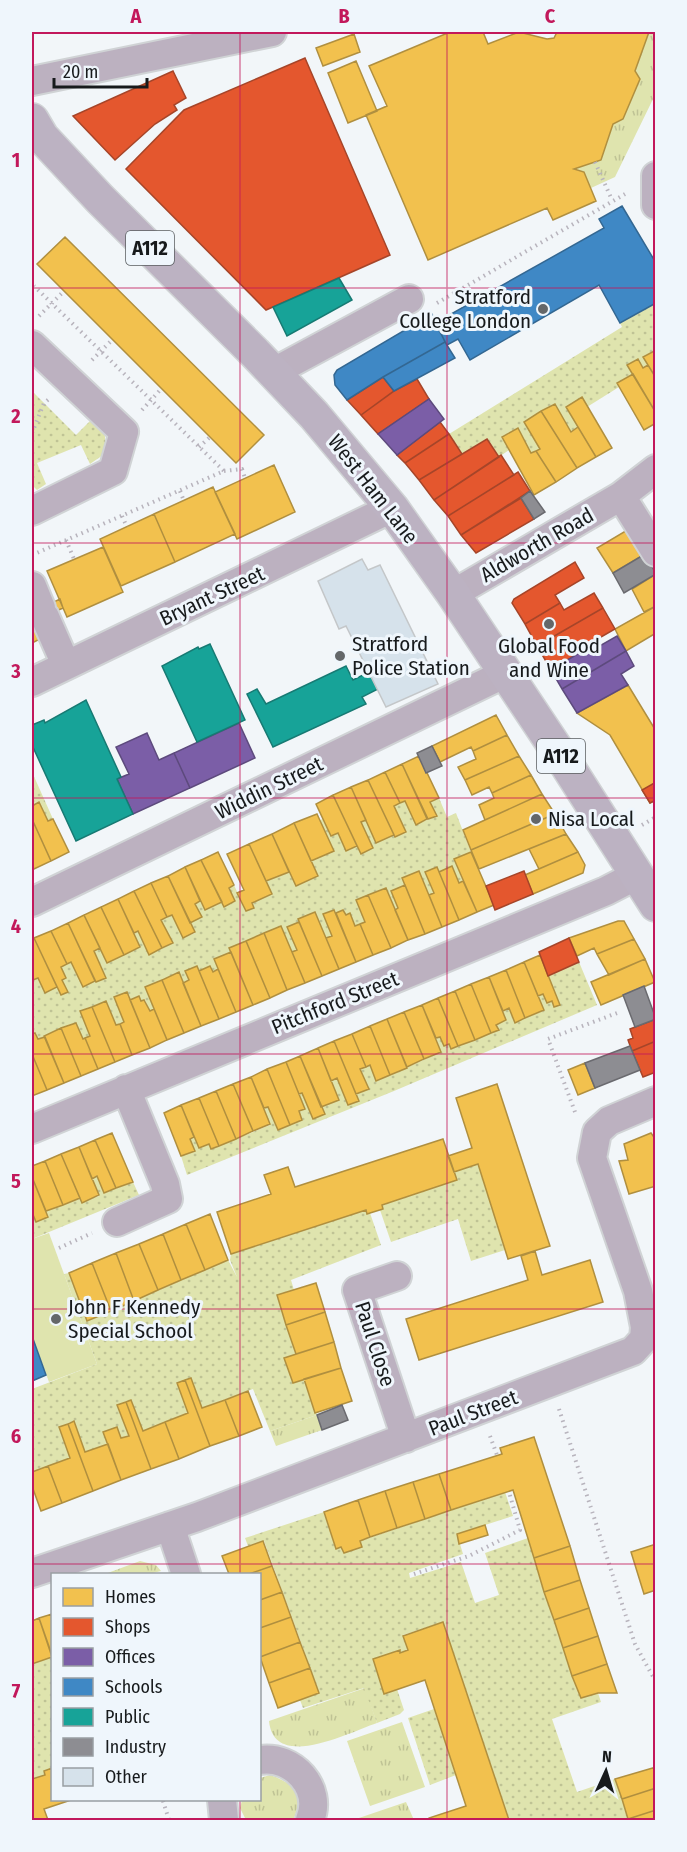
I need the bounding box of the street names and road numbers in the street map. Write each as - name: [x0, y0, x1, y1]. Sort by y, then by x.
- road number: A112: [126, 231, 174, 265]
- street label: West Ham Lane: [322, 429, 424, 549]
- street label: Aldworth Road: [476, 502, 598, 588]
- street label: Bryant Street: [155, 560, 269, 632]
- road number: A112: [537, 739, 585, 773]
- street label: Widdin Street: [211, 751, 327, 825]
- street label: Pitchford Street: [268, 966, 402, 1040]
- street label: Paul Close: [349, 1298, 401, 1390]
- street label: Paul Street: [425, 1384, 521, 1442]

